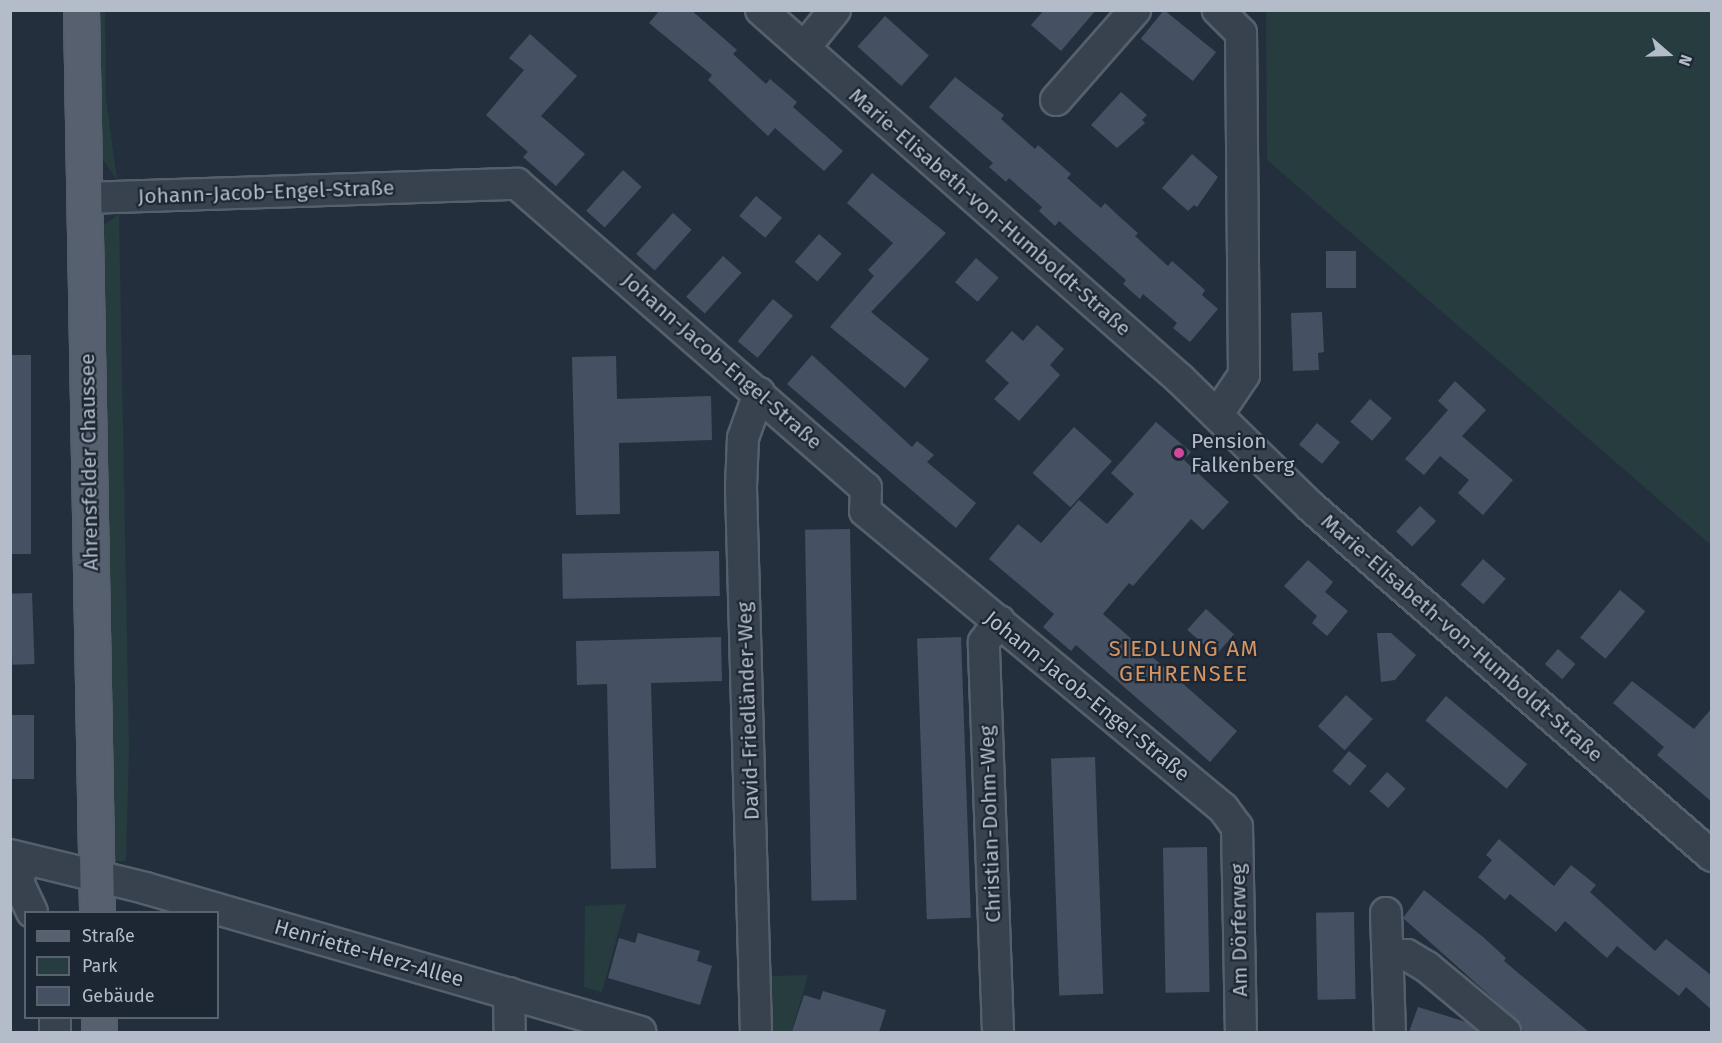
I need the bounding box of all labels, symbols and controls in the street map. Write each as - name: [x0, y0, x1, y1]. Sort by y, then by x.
- north arrow: [1638, 24, 1698, 84]
- text: N: [1675, 52, 1696, 69]
- street label: Marie-Elisabeth-von-Humboldt-Straße: [844, 83, 1136, 341]
- street label: Johann-Jacob-Engel-Straße: [137, 175, 395, 209]
- street label: Johann-Jacob-Engel-Straße: [617, 267, 827, 455]
- street label: Ahrensfelder Chaussee: [75, 353, 103, 571]
- place label: Pension Falkenberg: [1191, 428, 1294, 478]
- marker: Pension Falkenberg: [1172, 446, 1186, 460]
- street label: Marie-Elisabeth-von-Humboldt-Straße: [1316, 509, 1608, 767]
- street label: David-Friedländer-Weg: [732, 601, 764, 821]
- street label: Johann-Jacob-Engel-Straße: [979, 605, 1195, 787]
- district label: SIEDLUNG AM GEHRENSEE: [1109, 635, 1259, 686]
- street label: Christian-Dohm-Weg: [974, 725, 1006, 923]
- street label: Am Dörferweg: [1225, 863, 1253, 997]
- legend: [24, 911, 219, 1019]
- street label: Henriette-Herz-Allee: [271, 914, 467, 992]
- text: Straße: [82, 925, 135, 947]
- text: Park: [82, 955, 117, 977]
- text: Gebäude: [82, 985, 155, 1007]

